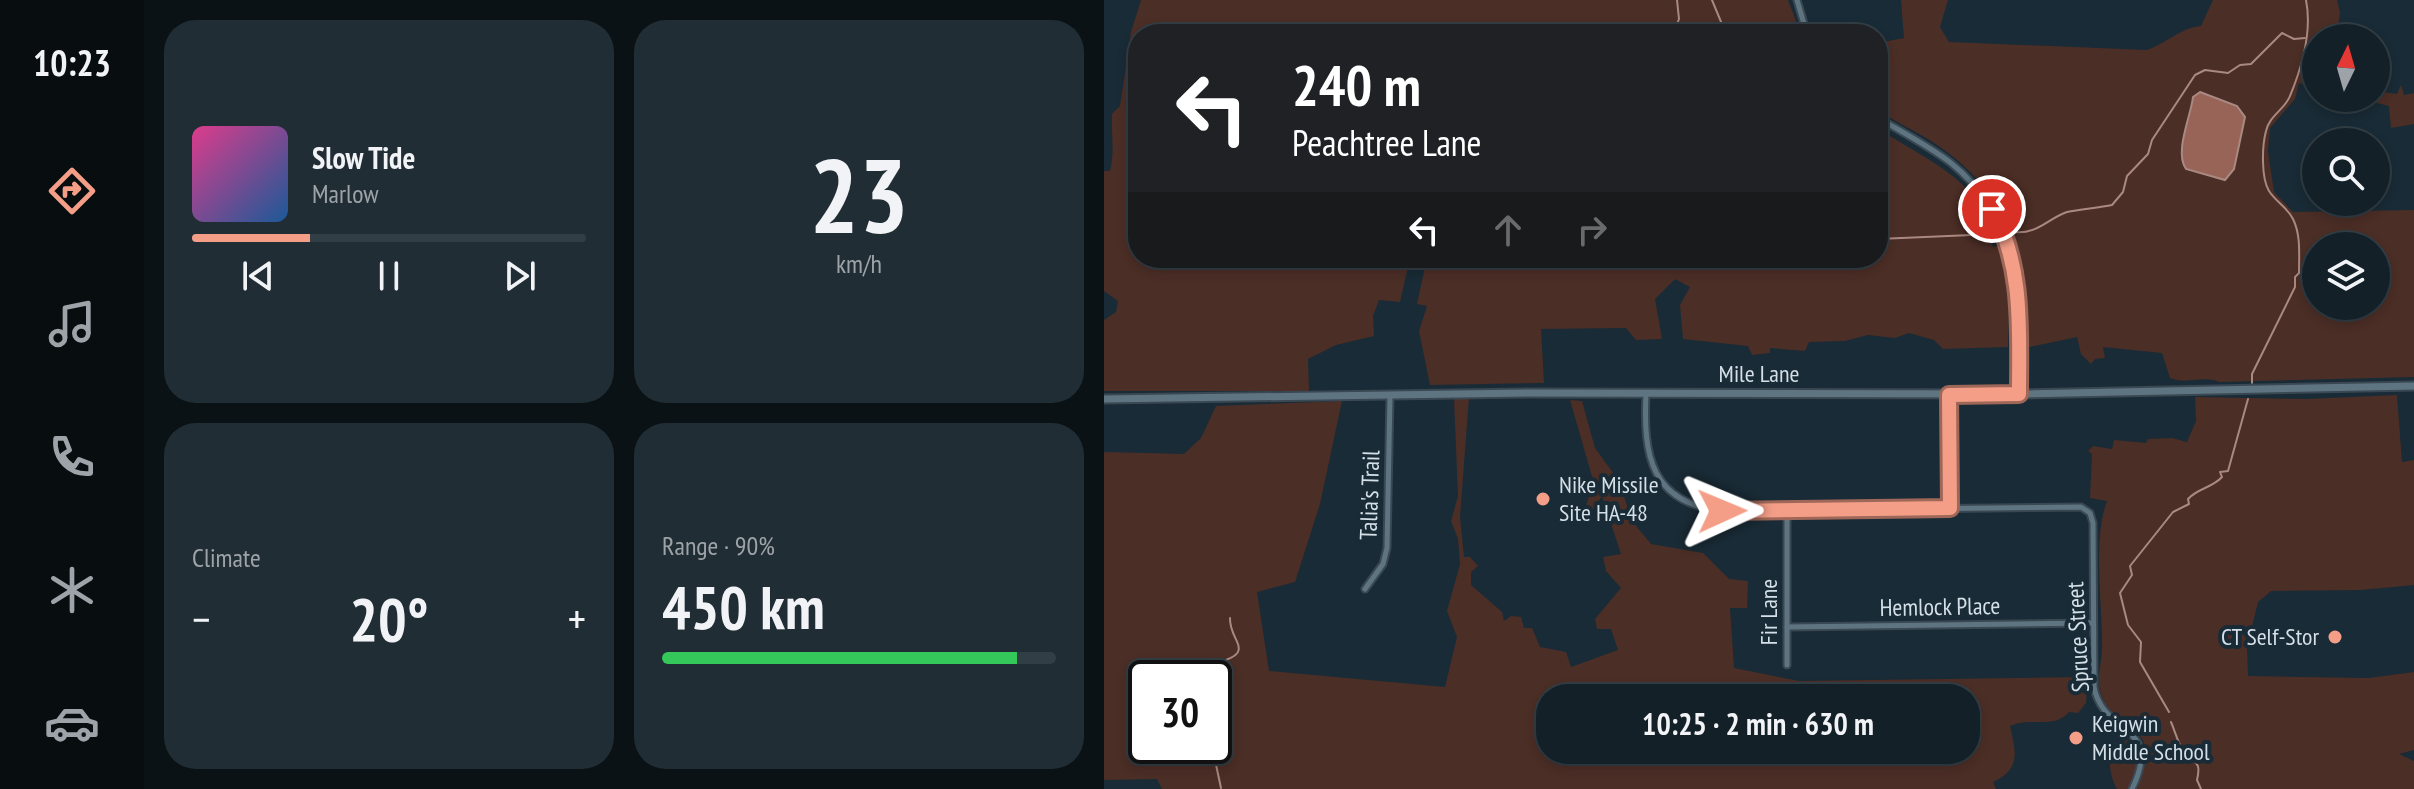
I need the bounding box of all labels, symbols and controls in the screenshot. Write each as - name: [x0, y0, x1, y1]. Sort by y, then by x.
- north arrow: [2302, 24, 2390, 112]
- map controls: [2302, 24, 2390, 320]
- text: 10:23: [33, 39, 111, 86]
- text: 240 m: [1292, 49, 1421, 121]
- icon: left: [1160, 56, 1264, 160]
- text: Peachtree Lane: [1292, 119, 1481, 166]
- text: 23: [809, 127, 909, 262]
- button: search: [2302, 128, 2390, 216]
- text: Slow Tide: [312, 138, 415, 177]
- icon: directions: [44, 163, 100, 219]
- pin: [1958, 175, 2026, 243]
- text: Marlow: [312, 177, 378, 210]
- icon: arrive: [1970, 187, 2014, 231]
- icon: left: [1402, 208, 1446, 252]
- icon: ahead: [1486, 208, 1530, 252]
- icon: right: [1570, 208, 1614, 252]
- button: layers: [2302, 232, 2390, 320]
- text: km/h: [836, 247, 882, 280]
- icon: previous: [236, 254, 280, 298]
- icon: pause: [367, 254, 411, 298]
- icon: next: [498, 254, 542, 298]
- icon: music: [44, 296, 100, 352]
- street label: Mile Lane: [1719, 358, 1799, 389]
- icon: phone: [44, 429, 100, 485]
- street label: Talia's Trail: [1352, 449, 1387, 540]
- place label: Nike Missile Site HA-48: [1559, 469, 1659, 528]
- position arrow: [1680, 469, 1764, 553]
- marker: Nike Missile Site HA-48: [1534, 490, 1552, 508]
- text: Range · 90%: [662, 529, 775, 562]
- text: Climate: [192, 541, 261, 574]
- icon: climate: [44, 562, 100, 618]
- text: 450 km: [662, 568, 825, 646]
- street label: Fir Lane: [1753, 579, 1784, 645]
- text: 20°: [349, 580, 429, 658]
- street label: Spruce Street: [2059, 581, 2096, 693]
- text: −: [192, 590, 210, 647]
- text: +: [568, 590, 586, 647]
- street label: Hemlock Place: [1879, 590, 2001, 623]
- place label: CT Self-Stor: [2221, 621, 2319, 652]
- marker: CT Self-Stor: [2326, 628, 2344, 646]
- speed limit sign: 30: [1128, 660, 1232, 764]
- icon: car: [44, 695, 100, 751]
- text: 10:25 · 2 min · 630 m: [1642, 704, 1874, 743]
- place label: Keigwin Middle School: [2092, 708, 2210, 767]
- marker: Keigwin Middle School: [2067, 729, 2085, 747]

